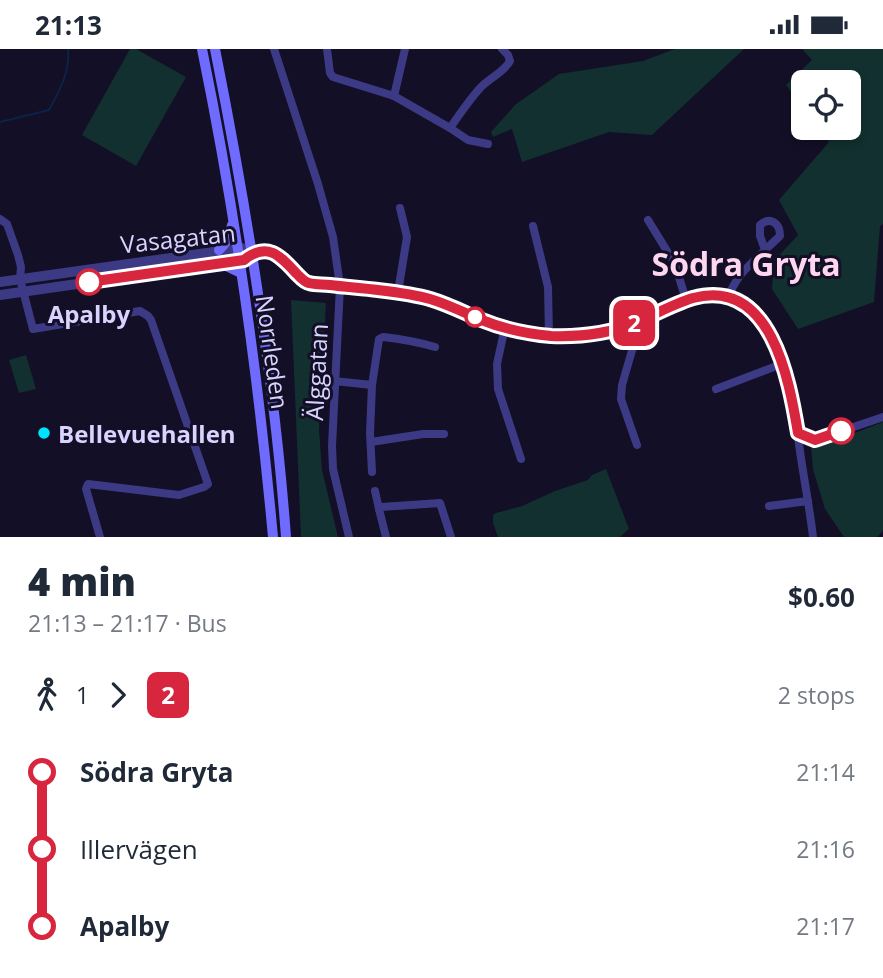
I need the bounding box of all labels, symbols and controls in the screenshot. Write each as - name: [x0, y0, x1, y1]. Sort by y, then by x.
- text: 21:13: [35, 7, 102, 43]
- map controls: [791, 70, 861, 140]
- button: locate: [791, 70, 861, 140]
- street label: Vasagatan: [119, 216, 237, 260]
- district label: Södra Gryta: [652, 242, 840, 285]
- marker: Apalby: [76, 269, 102, 295]
- street label: Norrleden: [249, 293, 297, 411]
- place label: Apalby: [48, 297, 131, 330]
- line badge: 2: [611, 300, 657, 346]
- text: 2: [627, 306, 641, 339]
- unlabelled marker: [465, 307, 485, 327]
- street label: Älggatan: [297, 323, 335, 421]
- place label: Bellevuehallen: [58, 417, 236, 450]
- unlabelled marker: [828, 418, 854, 444]
- marker: Bellevuehallen: [36, 425, 52, 441]
- text: 4 min: [28, 555, 136, 607]
- text: $0.60: [788, 579, 855, 615]
- text: 21:13 – 21:17 · Bus: [28, 607, 227, 639]
- icon: walk: [28, 676, 66, 714]
- icon: forward: [99, 676, 137, 714]
- text: 2: [161, 678, 175, 711]
- text: 1: [76, 679, 89, 711]
- text: 2 stops: [778, 679, 855, 711]
- text: Södra Gryta: [80, 754, 234, 790]
- text: 21:14: [796, 756, 855, 788]
- text: Illervägen: [80, 831, 198, 867]
- text: 21:16: [796, 833, 855, 865]
- text: Apalby: [80, 908, 169, 944]
- text: 21:17: [796, 910, 855, 942]

